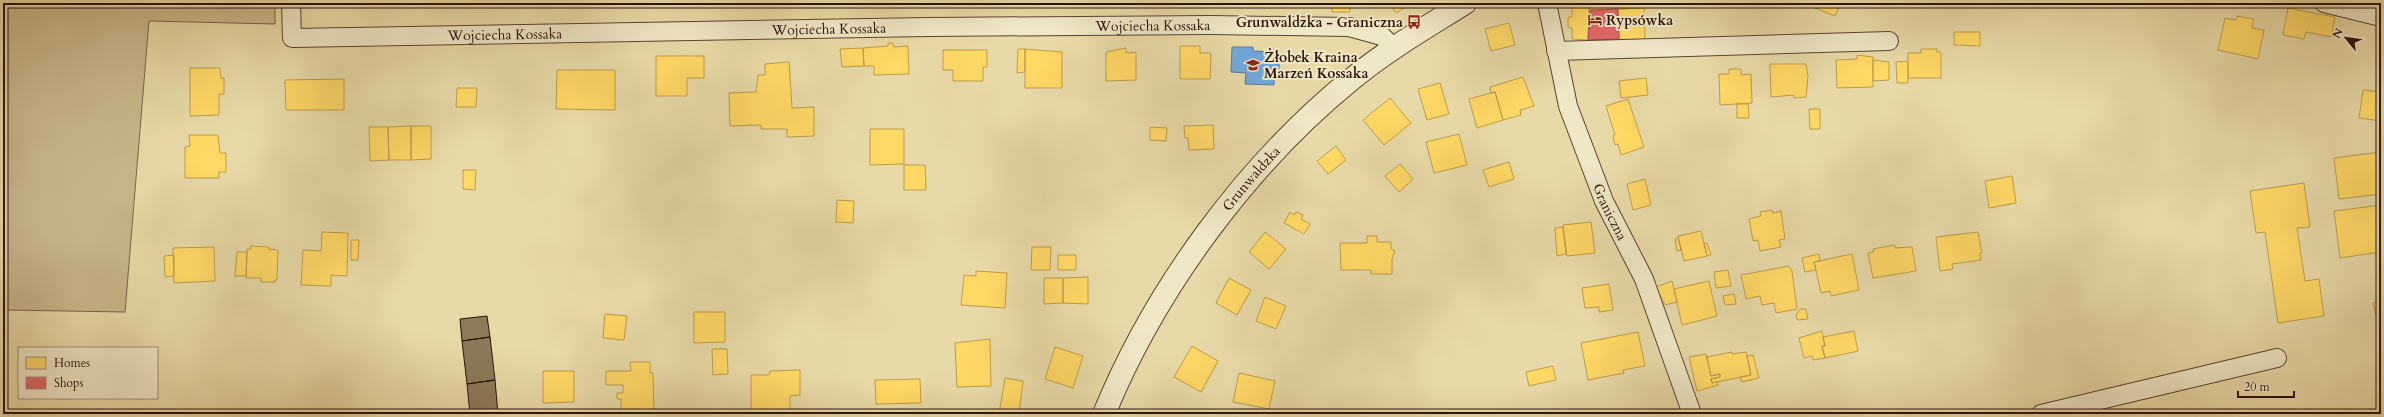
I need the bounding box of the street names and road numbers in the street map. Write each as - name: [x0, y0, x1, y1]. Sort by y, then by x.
- street label: Wojciecha Kossaka: [1095, 16, 1210, 36]
- street label: Wojciecha Kossaka: [770, 19, 886, 40]
- street label: Wojciecha Kossaka: [447, 24, 562, 45]
- street label: Grunwaldzka: [1218, 142, 1285, 215]
- street label: Graniczna: [1588, 181, 1632, 244]

